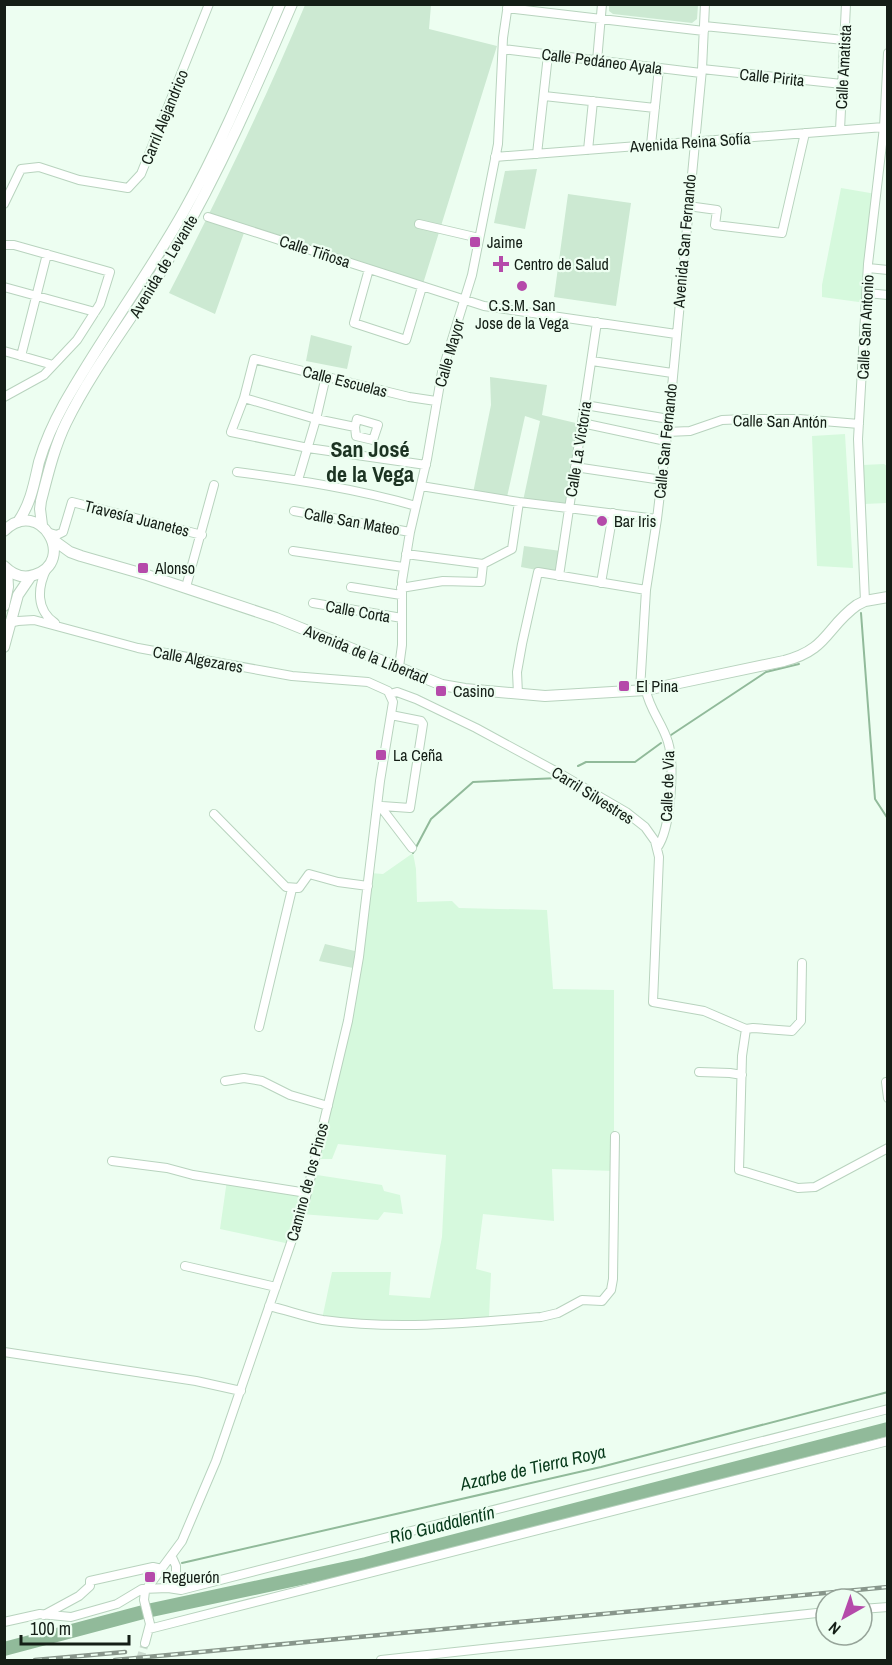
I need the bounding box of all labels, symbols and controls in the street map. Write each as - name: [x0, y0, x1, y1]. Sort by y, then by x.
- street label: Calle Amatista: [830, 23, 856, 110]
- street label: Calle Pedáneo Ayala: [540, 43, 664, 79]
- street label: Calle Pirita: [739, 63, 806, 91]
- street label: Carril Alejandrico: [135, 66, 193, 168]
- street label: Avenida Reina Sofía: [628, 127, 752, 157]
- street label: Avenida San Fernando: [667, 173, 701, 310]
- street label: Avenida de Levante: [123, 210, 202, 322]
- street label: Calle Tiñosa: [277, 229, 354, 273]
- place label: Jaime: [487, 231, 523, 253]
- marker: Jaime: [468, 235, 482, 249]
- place label: Centro de Salud: [514, 253, 609, 275]
- marker: Centro de Salud: [492, 255, 510, 273]
- street label: Calle San Antonio: [851, 274, 879, 380]
- marker: C.S.M. San Jose de la Vega: [515, 279, 529, 293]
- place label: C.S.M. San Jose de la Vega: [475, 294, 569, 334]
- street label: Calle Mayor: [429, 316, 469, 390]
- street label: Calle Escuelas: [300, 360, 390, 402]
- street label: Calle San Fernando: [648, 382, 682, 500]
- street label: Calle La Victoria: [560, 399, 597, 499]
- street label: Calle San Antón: [733, 409, 827, 433]
- district label: San José de la Vega: [326, 434, 414, 489]
- street label: Travesía Juanetes: [82, 494, 192, 542]
- street label: Calle San Mateo: [302, 502, 402, 540]
- place label: Bar Iris: [614, 510, 656, 532]
- marker: Bar Iris: [595, 514, 609, 528]
- place label: Alonso: [154, 557, 195, 579]
- marker: Alonso: [136, 561, 150, 575]
- street label: Calle Corta: [324, 594, 393, 628]
- street label: Avenida de la Libertad: [300, 619, 431, 689]
- street label: Calle Algezares: [151, 640, 245, 678]
- place label: El Pina: [636, 675, 679, 697]
- marker: El Pina: [617, 679, 631, 693]
- place label: Casino: [453, 680, 495, 702]
- marker: Casino: [434, 684, 448, 698]
- place label: La Ceña: [393, 744, 443, 766]
- marker: La Ceña: [374, 748, 388, 762]
- street label: Calle de Via: [655, 749, 679, 822]
- street label: Carril Silvestres: [548, 761, 638, 829]
- street label: Camino de los Pinos: [281, 1120, 333, 1244]
- water label: Azarbe de Tierra Roya: [457, 1439, 608, 1497]
- water label: Río Guadalentín: [387, 1499, 497, 1550]
- place label: Reguerón: [162, 1566, 220, 1588]
- marker: Reguerón: [143, 1570, 157, 1584]
- north arrow: [814, 1587, 874, 1647]
- scale bar: [21, 1608, 129, 1646]
- text: 100 m: [30, 1616, 71, 1641]
- text: N: [824, 1617, 845, 1640]

